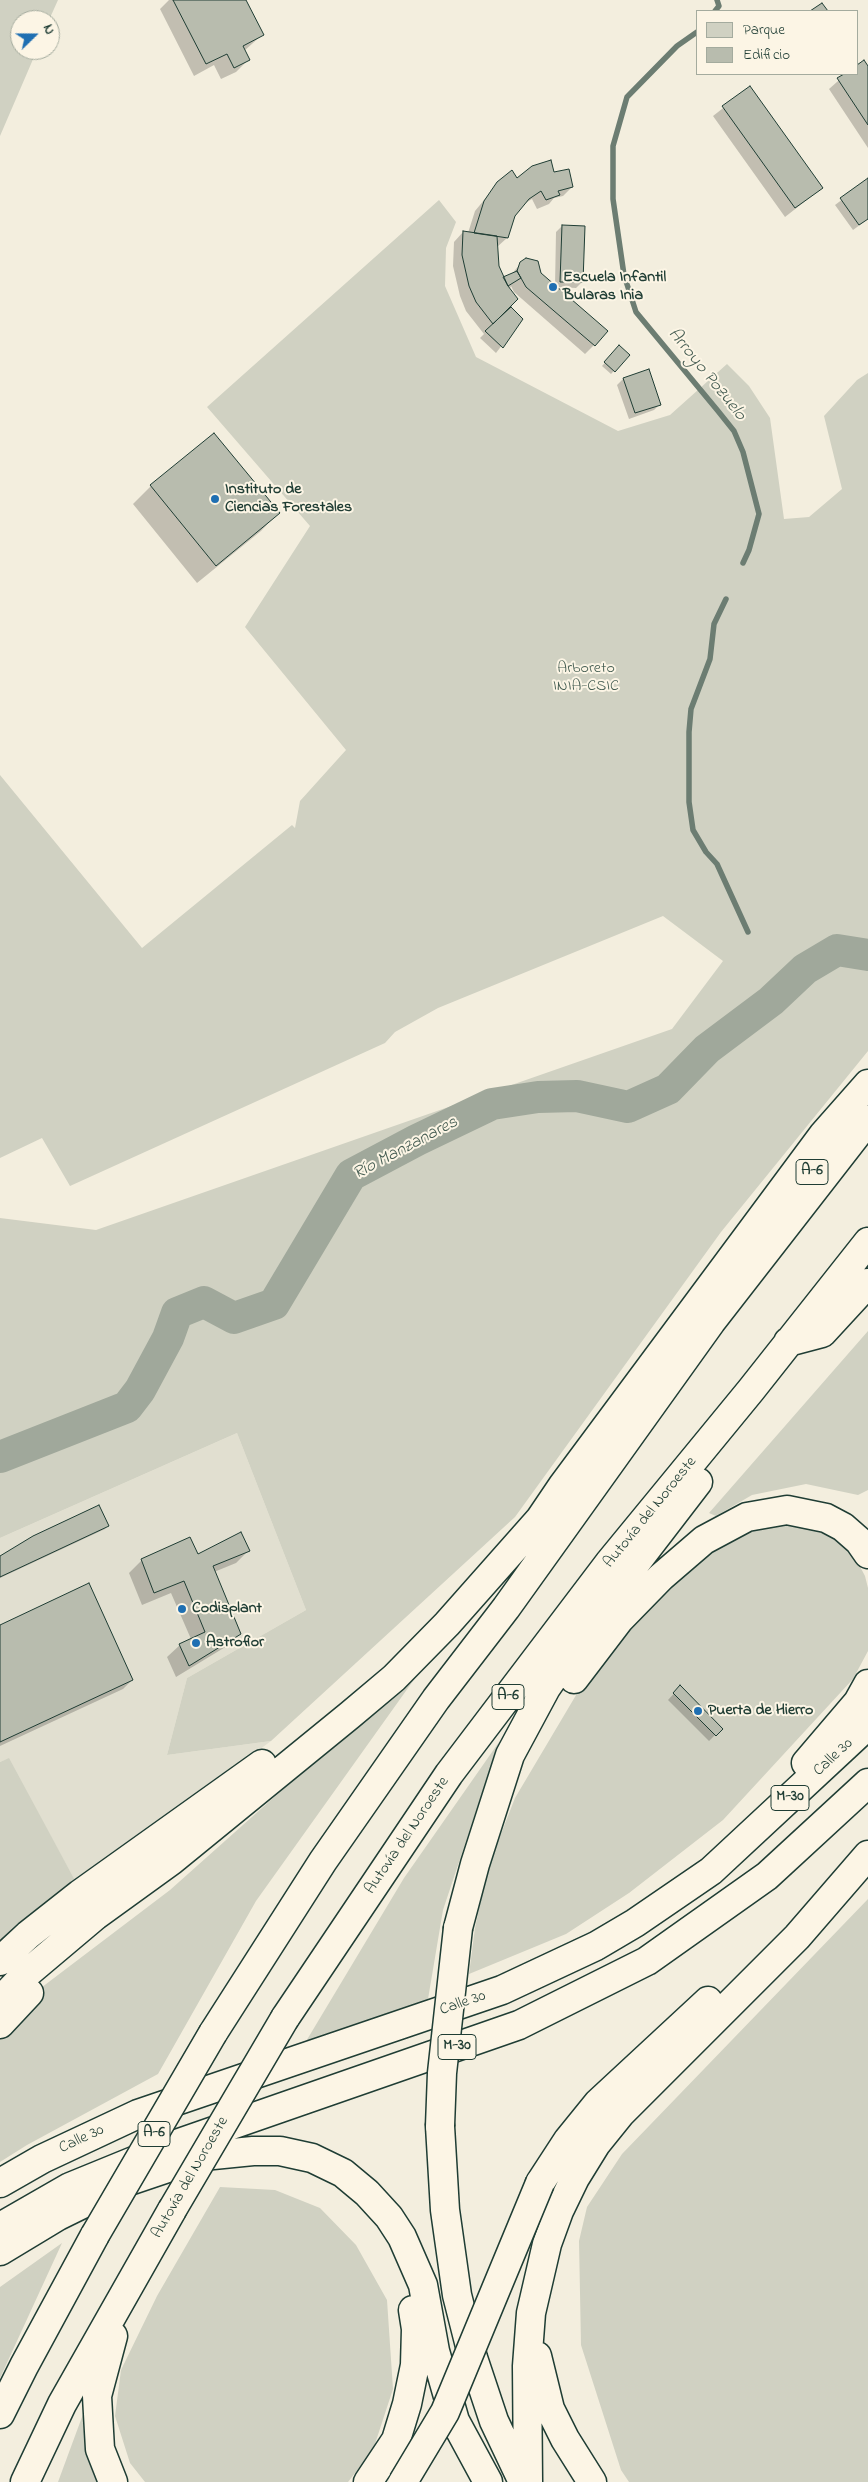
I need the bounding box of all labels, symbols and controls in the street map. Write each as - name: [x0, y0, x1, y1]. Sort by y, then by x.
- north arrow: [10, 10, 60, 60]
- legend: [696, 10, 858, 75]
- text: Parque: [743, 19, 785, 41]
- text: N: [37, 21, 60, 38]
- text: Edificio: [743, 44, 790, 66]
- place label: Escuela Infantil Bularas Inia: [563, 268, 666, 306]
- marker: Escuela Infantil Bularas Inia: [547, 281, 559, 293]
- water label: Arroyo Pozuelo: [662, 324, 750, 426]
- place label: Instituto de Ciencias Forestales: [225, 480, 352, 518]
- marker: Instituto de Ciencias Forestales: [209, 493, 221, 505]
- park label: Arboreto INIA-CSIC: [553, 659, 619, 697]
- water label: Río Manzanares: [350, 1112, 462, 1186]
- road number: A-6: [796, 1160, 828, 1184]
- street label: Autovía del Noroeste: [600, 1454, 702, 1572]
- place label: Codisplant: [192, 1599, 262, 1619]
- marker: Codisplant: [176, 1603, 188, 1615]
- place label: Astroflor: [206, 1633, 264, 1653]
- marker: Astroflor: [190, 1637, 202, 1649]
- road number: A-6: [492, 1684, 524, 1710]
- place label: Puerta de Hierro: [708, 1701, 813, 1721]
- marker: Puerta de Hierro: [692, 1705, 704, 1717]
- street label: Calle 30: [810, 1735, 858, 1781]
- street label: Autovía del Noroeste: [362, 1774, 454, 1898]
- road number: M-30: [771, 1786, 809, 1810]
- street label: Calle 30: [437, 1987, 489, 2021]
- road number: M-30: [438, 2034, 476, 2060]
- street label: Autovía del Noroeste: [148, 2114, 234, 2242]
- street label: Calle 30: [56, 2121, 108, 2159]
- road number: A-6: [138, 2122, 170, 2146]

